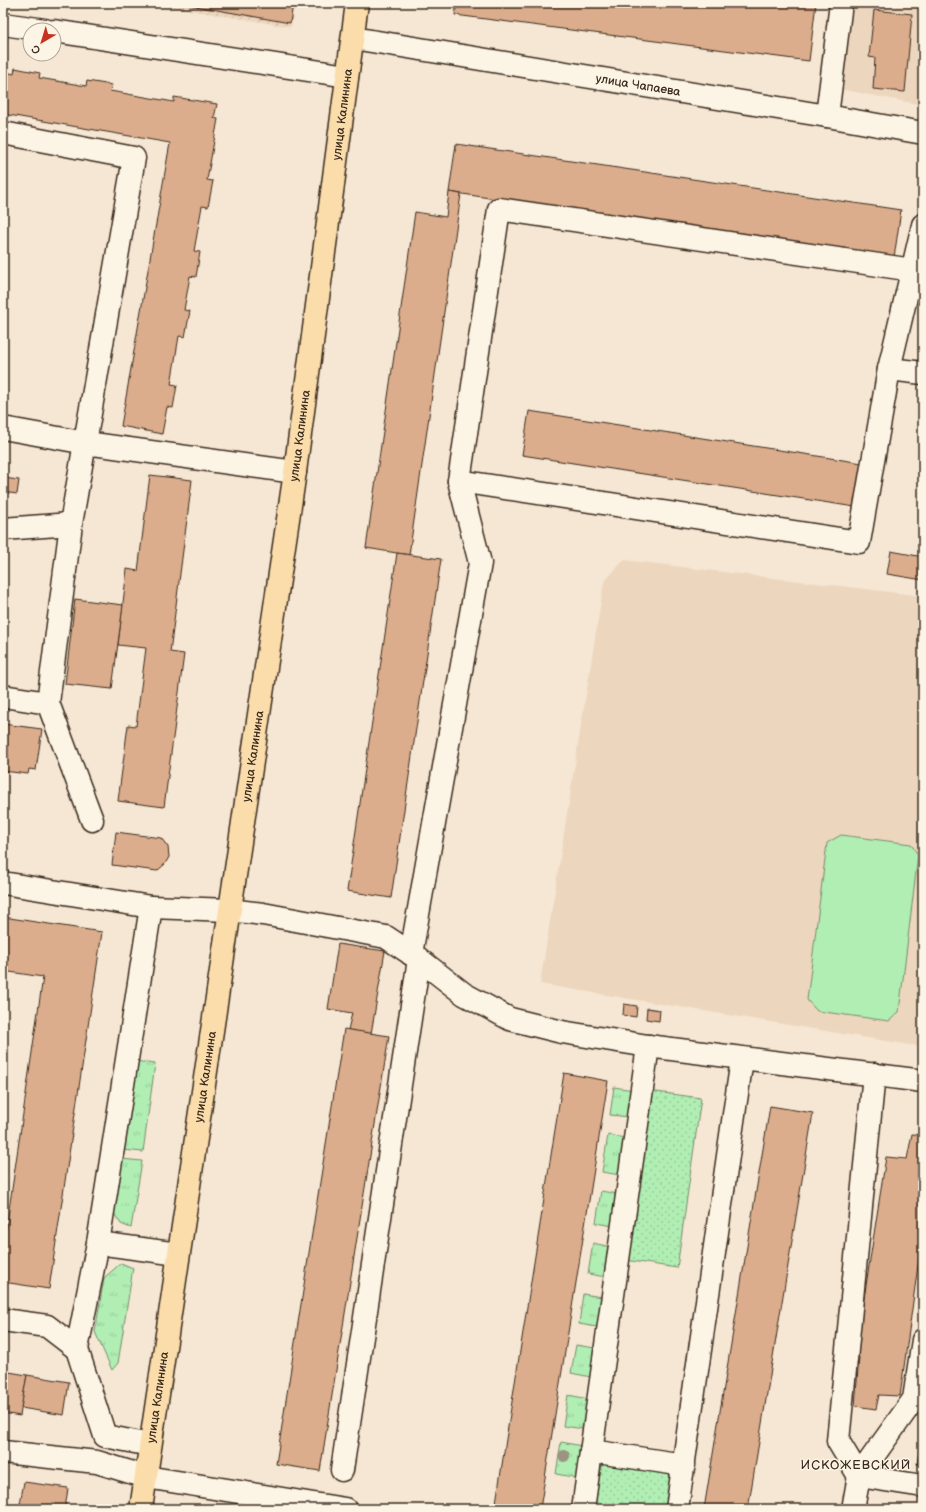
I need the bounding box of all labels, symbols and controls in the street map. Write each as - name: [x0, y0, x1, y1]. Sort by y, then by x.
- north arrow: [22, 22, 62, 62]
- text: С: [29, 42, 43, 57]
- street label: улица Калинина: [329, 68, 356, 161]
- street label: улица Чапаева: [595, 71, 682, 99]
- street label: улица Калинина: [286, 389, 313, 483]
- street label: улица Калинина: [239, 710, 267, 803]
- street label: улица Калинина: [191, 1030, 219, 1123]
- street label: улица Калинина: [143, 1350, 172, 1444]
- district label: ИСКОЖЕВСКИЙ: [801, 1457, 911, 1473]

